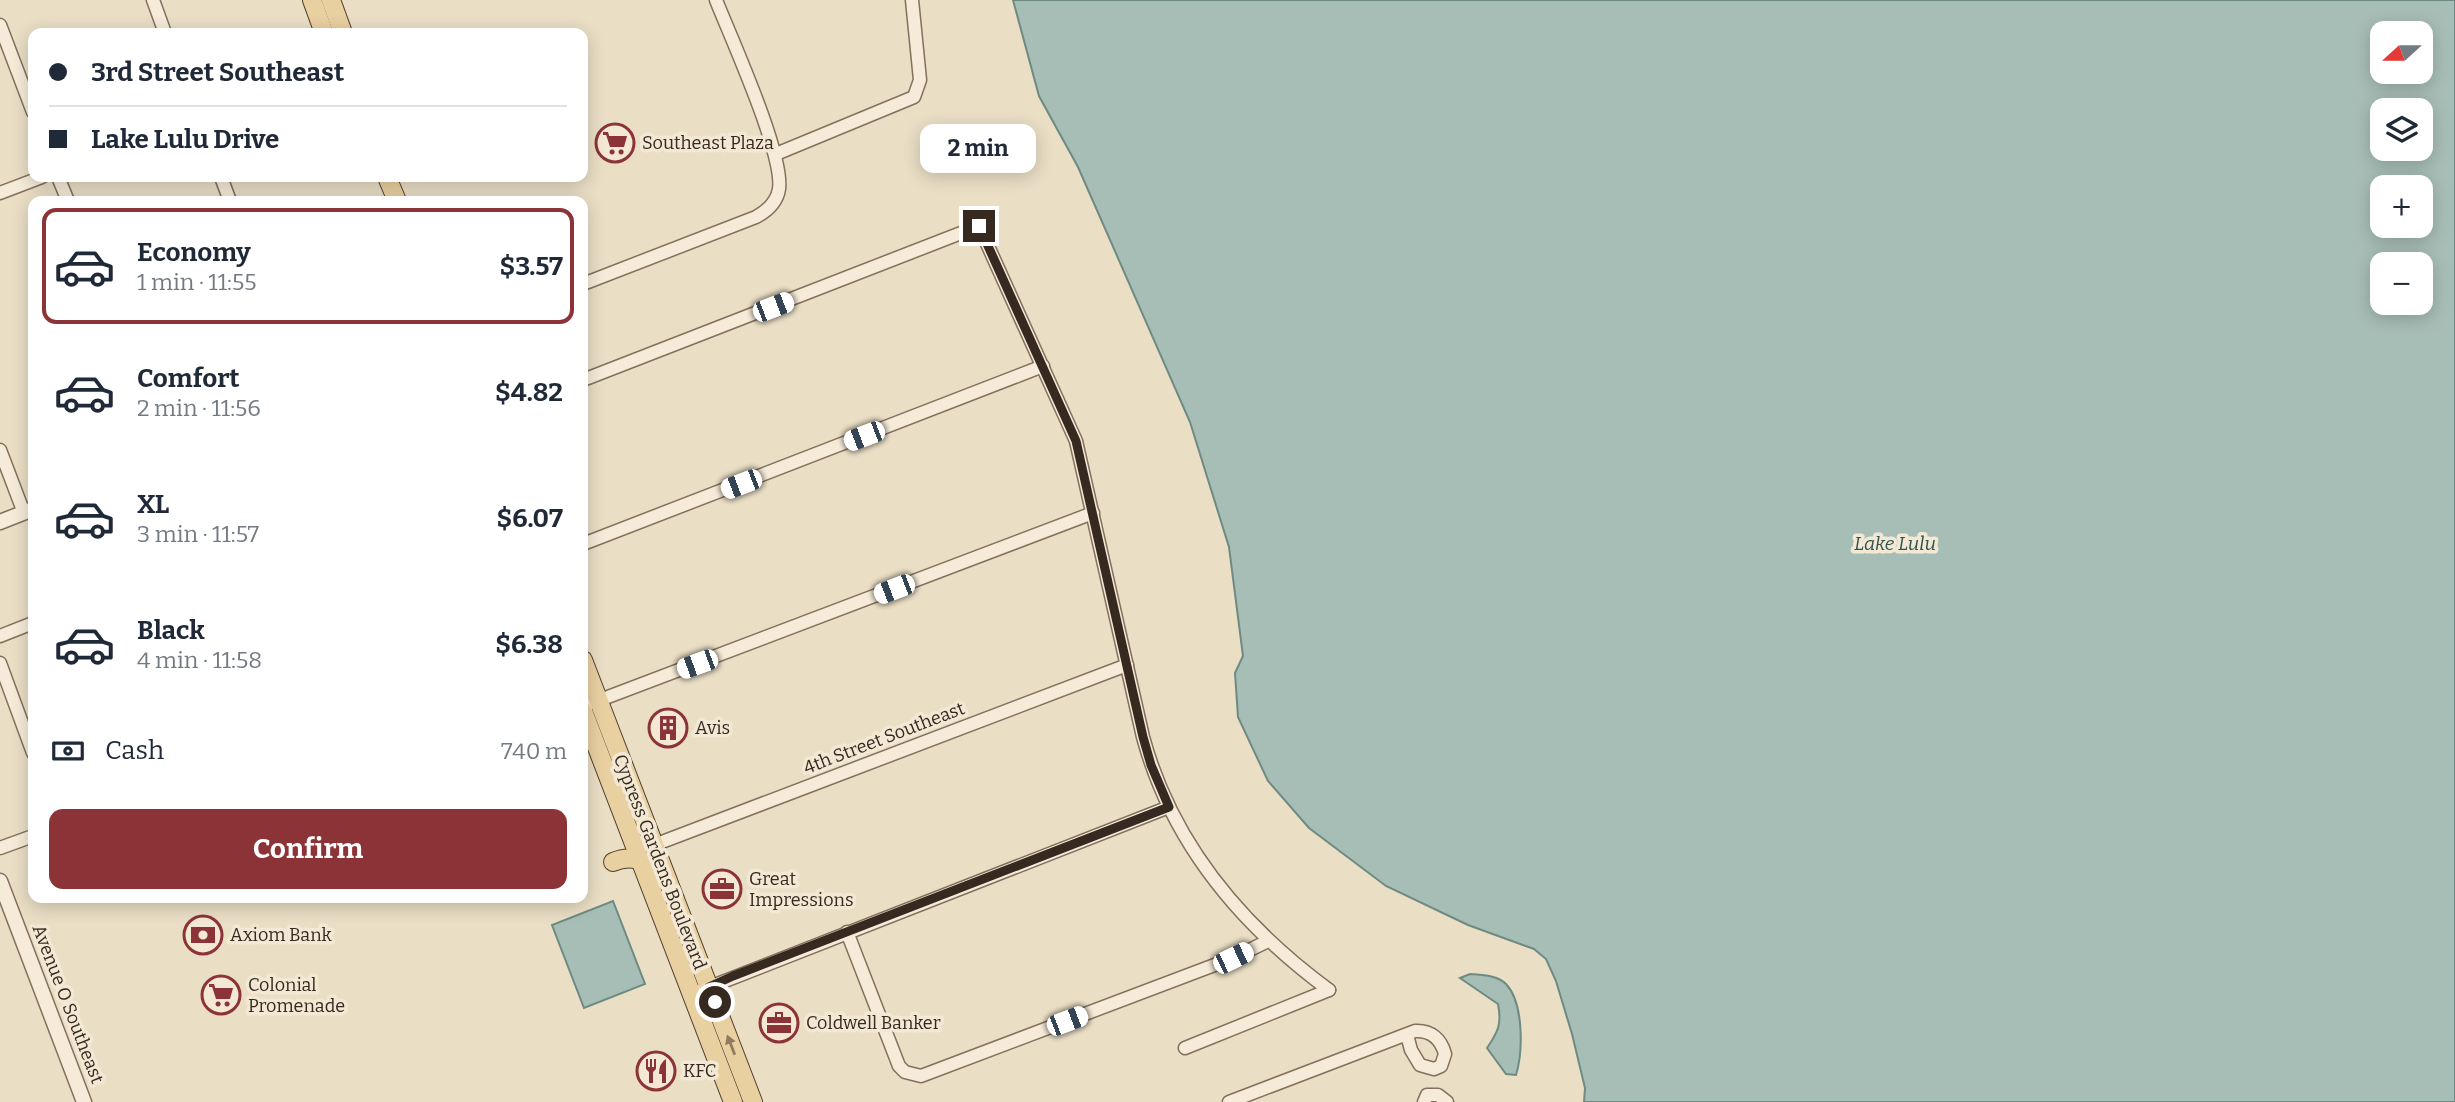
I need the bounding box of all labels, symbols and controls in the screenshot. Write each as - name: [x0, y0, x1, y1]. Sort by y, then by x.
- north arrow: [2370, 21, 2432, 84]
- map controls: [2370, 21, 2433, 315]
- text: 3rd Street Southeast: [91, 57, 344, 88]
- button: layers: [2370, 98, 2433, 161]
- supermarket icon: Southeast Plaza: [594, 122, 636, 164]
- text: Lake Lulu Drive: [91, 124, 279, 155]
- callout: 2 min: [921, 124, 1037, 174]
- place label: Southeast Plaza: [642, 132, 774, 154]
- text: 2 min: [947, 134, 1009, 162]
- button: +: [2370, 175, 2433, 238]
- route end: [963, 210, 995, 242]
- icon: car: [53, 235, 116, 298]
- text: Economy: [137, 237, 251, 268]
- text: $3.57: [500, 251, 563, 282]
- button: −: [2370, 252, 2433, 315]
- text: 1 min · 11:55: [137, 268, 256, 296]
- car: [750, 290, 797, 324]
- icon: car: [53, 361, 116, 424]
- text: Comfort: [137, 363, 240, 394]
- text: $4.82: [495, 377, 563, 408]
- text: 2 min · 11:56: [137, 394, 261, 422]
- car: [841, 419, 888, 453]
- car: [718, 467, 765, 501]
- icon: car: [53, 487, 116, 550]
- text: XL: [137, 489, 169, 520]
- text: $6.07: [496, 503, 563, 534]
- text: 3 min · 11:57: [137, 520, 259, 548]
- water label: Lake Lulu: [1854, 532, 1936, 555]
- car: [871, 572, 918, 606]
- icon: car: [53, 613, 116, 676]
- text: Black: [137, 615, 205, 646]
- text: $6.38: [495, 629, 563, 660]
- text: 4 min · 11:58: [137, 646, 262, 674]
- car: [674, 647, 721, 681]
- street label: 4th Street Southeast: [800, 697, 968, 779]
- building icon: Avis: [647, 707, 689, 749]
- place label: Avis: [695, 717, 730, 739]
- icon: cash: [49, 732, 87, 770]
- text: Cash: [105, 735, 164, 766]
- text: 740 m: [501, 737, 567, 765]
- street label: Cypress Gardens Boulevard: [609, 751, 711, 973]
- button: Confirm: [49, 809, 567, 889]
- office icon: Great Impressions: [701, 868, 743, 910]
- place label: Great Impressions: [749, 868, 854, 911]
- bank icon: Axiom Bank: [182, 914, 224, 956]
- street label: Avenue O Southeast: [28, 921, 109, 1087]
- place label: Axiom Bank: [230, 924, 333, 946]
- car: [1210, 939, 1257, 977]
- supermarket icon: Colonial Promenade: [200, 974, 242, 1016]
- place label: Colonial Promenade: [248, 974, 345, 1017]
- route start: [699, 986, 731, 1018]
- office icon: Coldwell Banker: [758, 1002, 800, 1044]
- car: [1044, 1004, 1091, 1038]
- place label: Coldwell Banker: [806, 1012, 941, 1034]
- one-way arrow: [725, 1034, 736, 1055]
- restaurant icon: KFC: [635, 1050, 677, 1092]
- place label: KFC: [683, 1060, 716, 1082]

